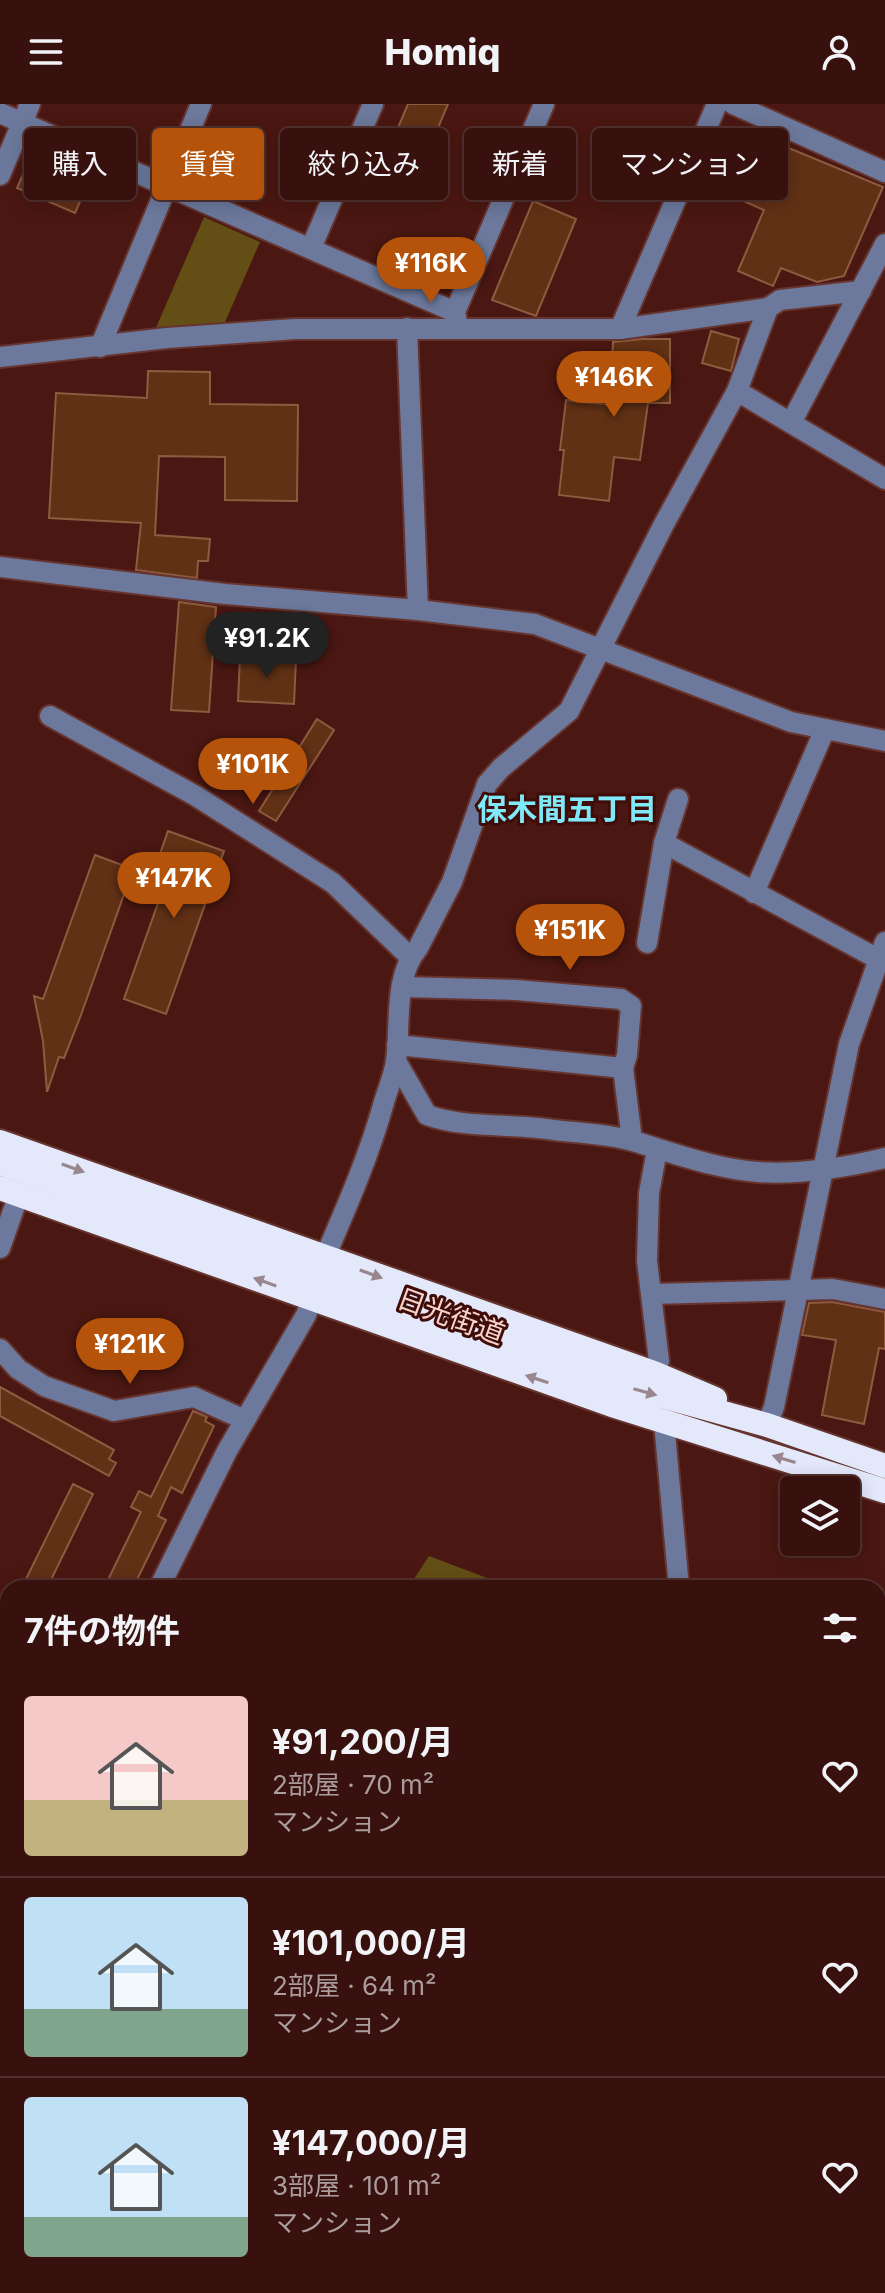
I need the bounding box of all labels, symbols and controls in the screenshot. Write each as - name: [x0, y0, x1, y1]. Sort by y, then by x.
- icon: menu: [24, 30, 68, 74]
- text: Homiq: [385, 30, 500, 74]
- icon: person: [817, 30, 861, 74]
- chip: 購入: [24, 128, 136, 200]
- chip: 賃貸: [152, 128, 264, 200]
- chip: 絞り込み: [280, 128, 448, 200]
- chip: 新着: [464, 128, 576, 200]
- chip: マンション: [592, 128, 788, 200]
- pin: ¥116K: [375, 237, 487, 305]
- text: ¥116K: [395, 247, 467, 278]
- pin: ¥146K: [558, 351, 670, 419]
- text: ¥146K: [574, 361, 654, 392]
- pin: ¥91.2K: [202, 612, 332, 680]
- text: ¥91.2K: [224, 622, 310, 653]
- pin: ¥101K: [197, 738, 309, 806]
- text: ¥101K: [216, 748, 290, 779]
- district label: 保木間五丁目: [477, 791, 657, 827]
- pin: ¥147K: [118, 852, 230, 920]
- text: ¥147K: [135, 862, 213, 893]
- pin: ¥151K: [514, 904, 626, 972]
- text: ¥151K: [534, 914, 606, 945]
- one-way arrow: [62, 1162, 86, 1175]
- one-way arrow: [359, 1268, 383, 1280]
- one-way arrow: [253, 1275, 277, 1287]
- street label: 日光街道: [393, 1281, 509, 1351]
- pin: ¥121K: [74, 1318, 186, 1386]
- text: ¥121K: [94, 1328, 166, 1359]
- one-way arrow: [524, 1372, 548, 1384]
- one-way arrow: [633, 1386, 657, 1399]
- one-way arrow: [772, 1452, 796, 1465]
- map controls: [780, 1476, 860, 1556]
- button: layers: [780, 1476, 860, 1556]
- icon: filters: [818, 1606, 862, 1650]
- text: 7件の物件: [24, 1610, 180, 1651]
- text: ¥91,200/月: [272, 1721, 454, 1762]
- icon: home: [88, 1728, 184, 1824]
- icon: heart: [818, 1754, 862, 1798]
- text: 2部屋 · 70 m²: [272, 1769, 434, 1800]
- text: マンション: [272, 1806, 402, 1837]
- text: ¥101,000/月: [272, 1922, 470, 1963]
- icon: home: [88, 1929, 184, 2025]
- icon: heart: [818, 1955, 862, 1999]
- text: 2部屋 · 64 m²: [272, 1970, 436, 2001]
- text: マンション: [272, 2007, 402, 2038]
- text: ¥147,000/月: [272, 2122, 471, 2163]
- icon: home: [88, 2129, 184, 2225]
- icon: heart: [818, 2155, 862, 2199]
- text: 3部屋 · 101 m²: [272, 2170, 441, 2201]
- text: マンション: [272, 2207, 402, 2238]

